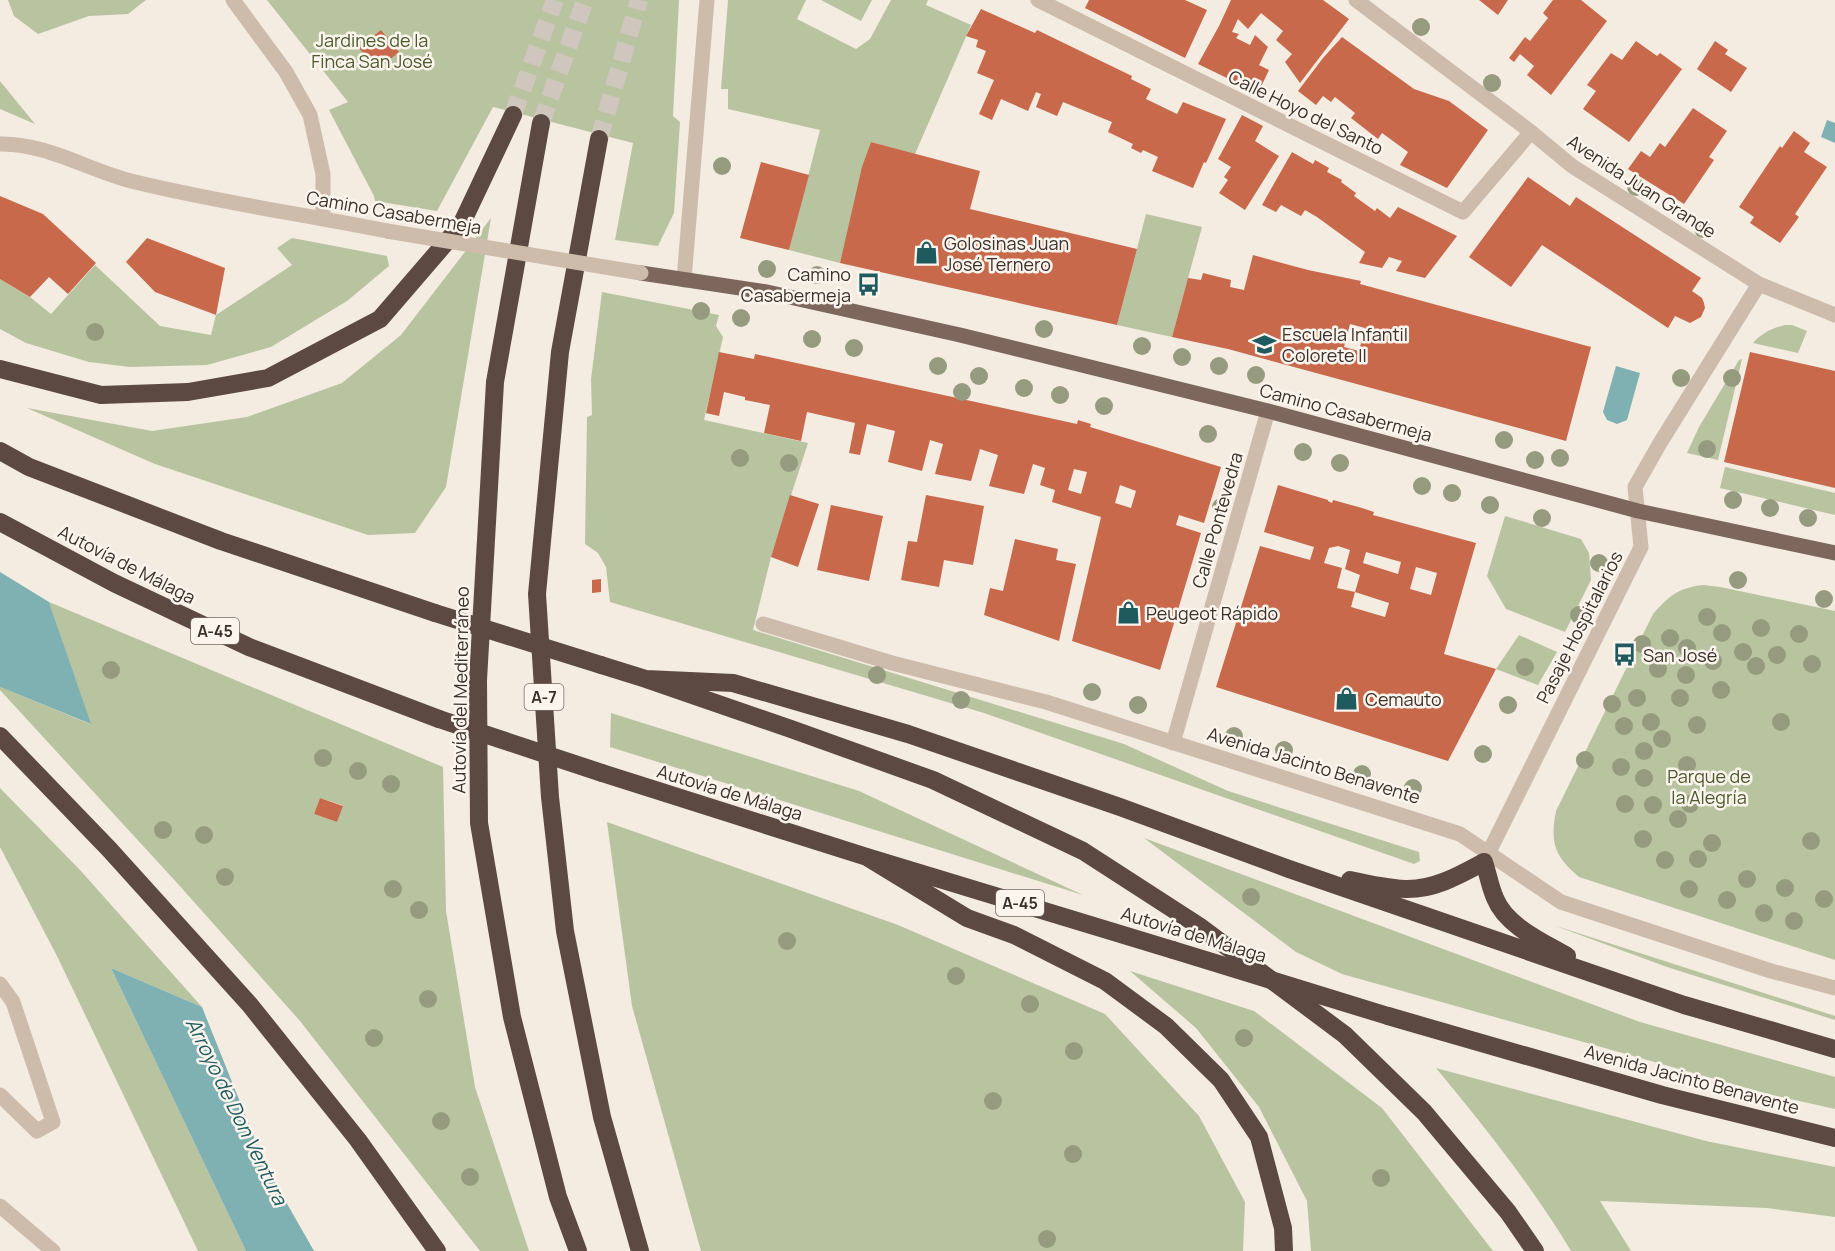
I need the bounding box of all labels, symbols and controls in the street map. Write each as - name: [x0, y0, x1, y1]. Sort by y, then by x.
- park label: Jardines de la Finca San José: [311, 28, 433, 73]
- street label: Calle Hoyo del Santo: [1224, 64, 1388, 160]
- street label: Avenida Juan Grande: [1563, 129, 1721, 243]
- street label: Camino Casabermeja: [305, 185, 483, 239]
- place label: Golosinas Juan José Ternero: [944, 231, 1069, 276]
- shop icon: Golosinas Juan José Ternero: [913, 240, 939, 266]
- place label: Camino Casabermeja: [741, 262, 851, 307]
- bus stop icon: Camino Casabermeja: [856, 271, 882, 297]
- place label: Escuela Infantil Colorete II: [1282, 322, 1408, 367]
- school or university icon: Escuela Infantil Colorete II: [1251, 331, 1277, 357]
- street label: Camino Casabermeja: [1257, 377, 1435, 447]
- street label: Calle Pontevedra: [1186, 449, 1248, 591]
- street label: Autovía de Málaga: [54, 519, 200, 609]
- street label: Pasaje Hospitalarios: [1530, 547, 1628, 707]
- street label: Autovía del Mediterráneo: [446, 586, 474, 794]
- shop icon: Peugeot Rápido: [1115, 600, 1141, 626]
- place label: Peugeot Rápido: [1146, 601, 1278, 625]
- road number: A-45: [191, 618, 239, 644]
- bus stop icon: San José: [1612, 642, 1638, 668]
- place label: San José: [1643, 643, 1717, 667]
- road number: A-7: [524, 684, 564, 710]
- shop icon: Cemauto: [1334, 686, 1360, 712]
- place label: Cemauto: [1365, 687, 1442, 711]
- street label: Avenida Jacinto Benavente: [1205, 721, 1423, 809]
- street label: Autovía de Málaga: [654, 758, 806, 826]
- park label: Parque de la Alegría: [1667, 764, 1751, 809]
- road number: A-45: [996, 890, 1044, 916]
- street label: Autovía de Málaga: [1118, 900, 1270, 968]
- water label: Arroyo de Don Ventura: [180, 1013, 294, 1210]
- street label: Avenida Jacinto Benavente: [1582, 1039, 1802, 1119]

